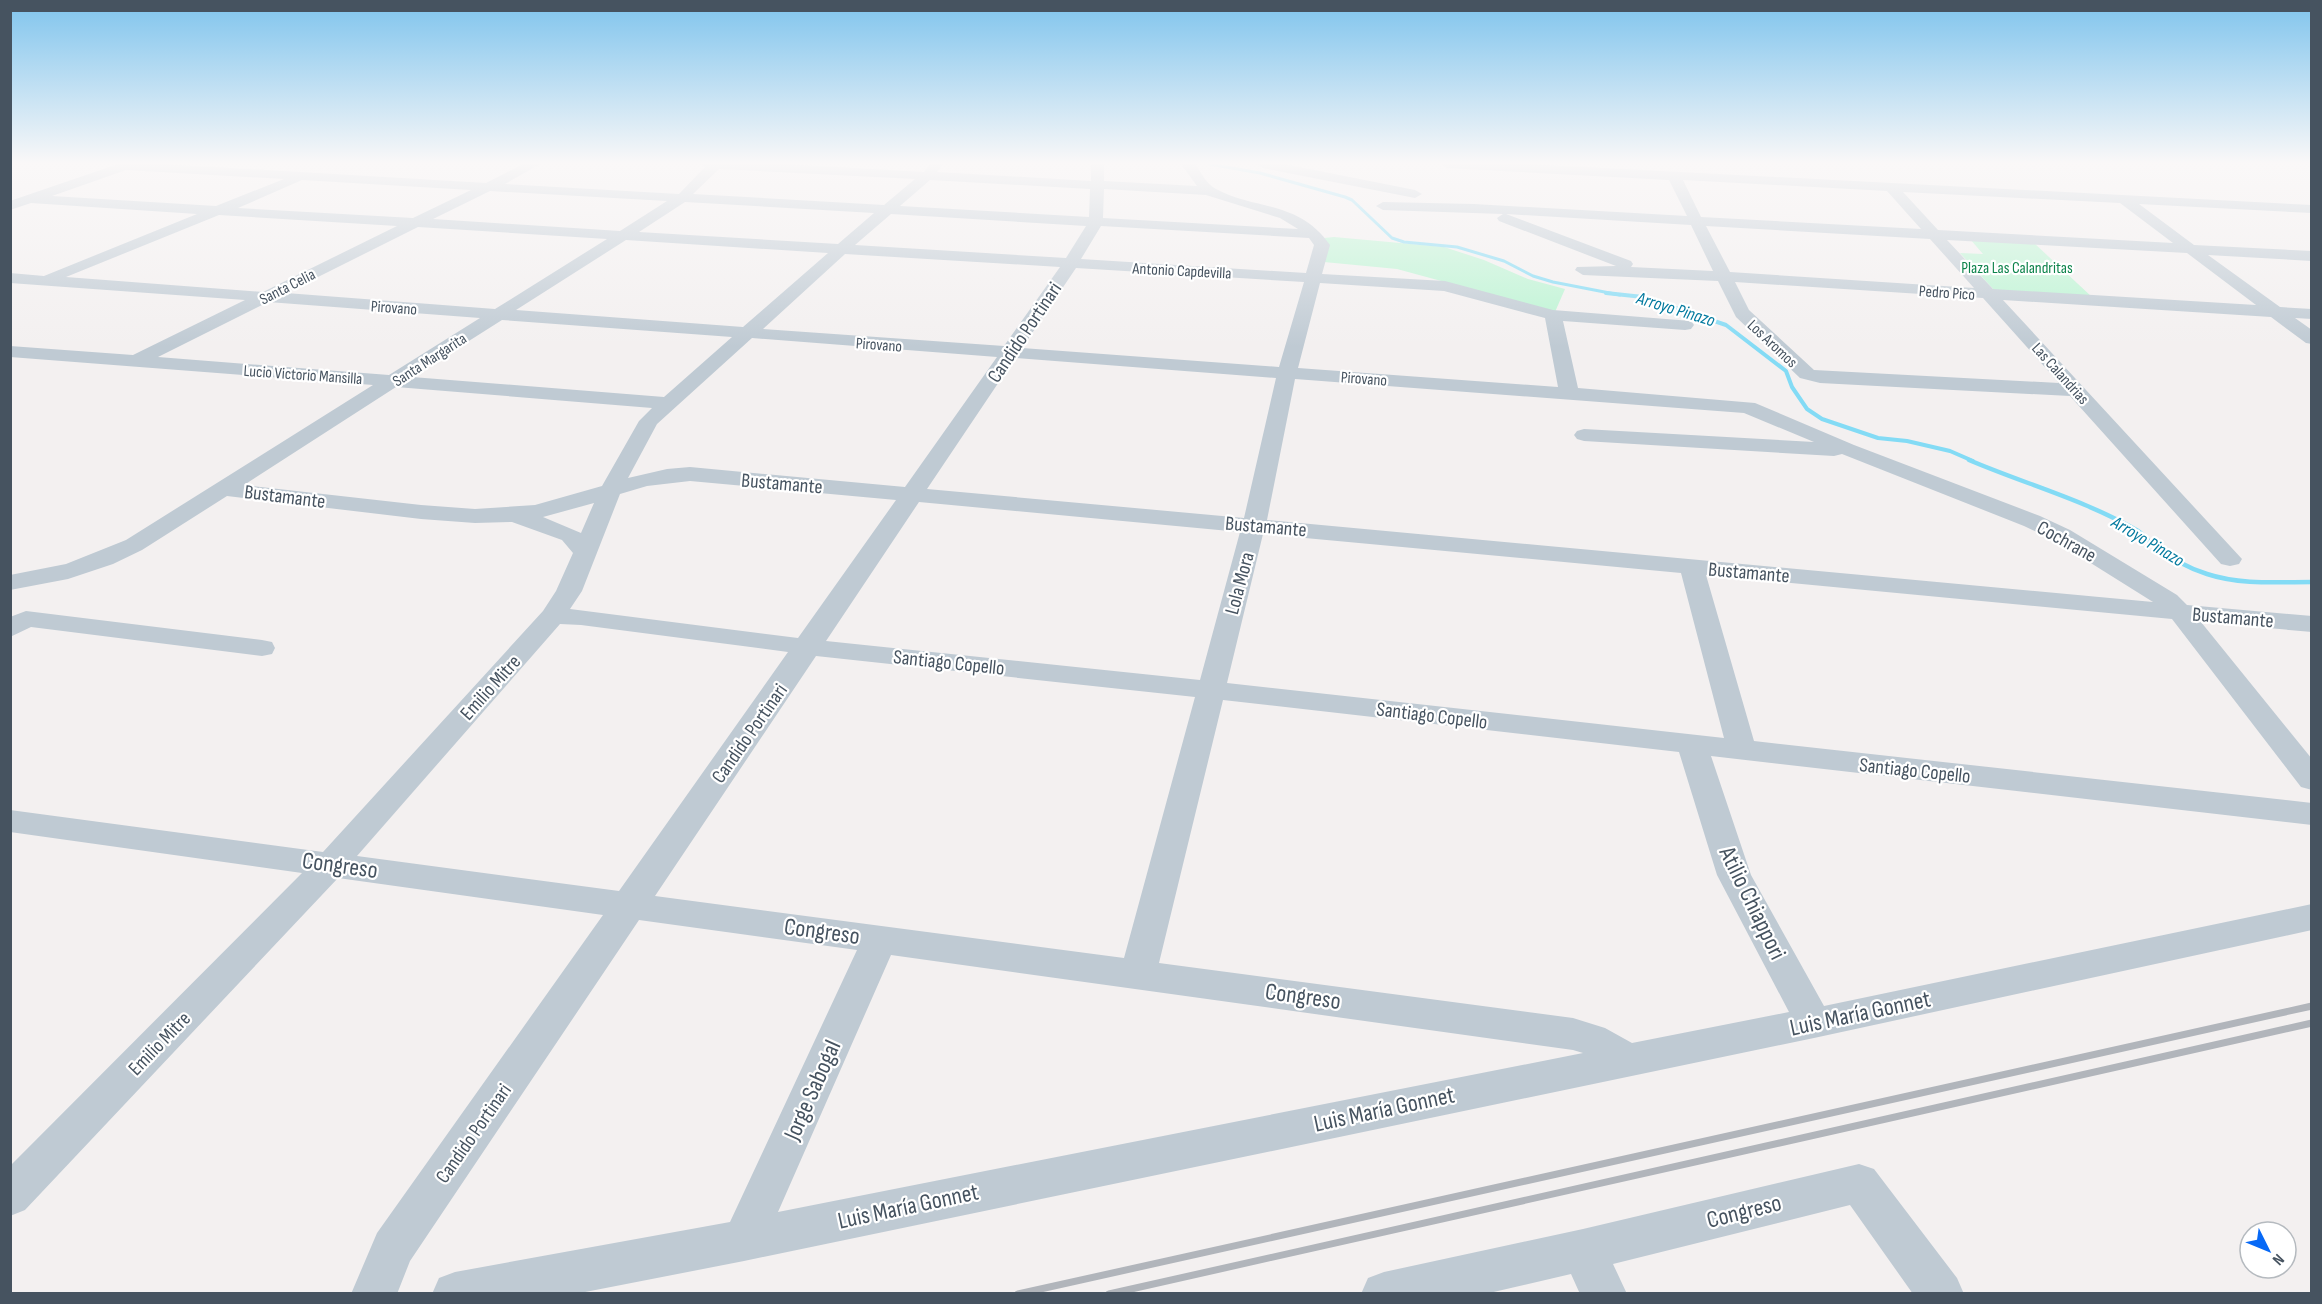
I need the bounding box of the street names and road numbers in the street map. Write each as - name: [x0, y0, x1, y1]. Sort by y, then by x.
- street label: Antonio Capdevilla: [1131, 259, 1232, 284]
- street label: Santa Celia: [257, 265, 319, 309]
- street label: Candido Portinari: [983, 278, 1067, 387]
- street label: Pedro Pico: [1918, 282, 1976, 305]
- street label: Pirovano: [370, 297, 418, 320]
- street label: Los Aromos: [1743, 316, 1801, 372]
- street label: Santa Margarita: [389, 329, 470, 391]
- street label: Pirovano: [855, 334, 903, 357]
- street label: Las Calandrias: [2027, 339, 2093, 409]
- street label: Lucio Victorio Mansilla: [243, 362, 363, 389]
- street label: Pirovano: [1340, 368, 1388, 391]
- street label: Bustamante: [740, 468, 823, 499]
- street label: Bustamante: [243, 480, 327, 514]
- street label: Bustamante: [1224, 511, 1307, 542]
- street label: Cochrane: [2033, 516, 2100, 568]
- street label: Lola Mora: [1220, 550, 1260, 617]
- street label: Bustamante: [1707, 557, 1790, 588]
- street label: Bustamante: [2191, 602, 2274, 633]
- street label: Santiago Copello: [892, 645, 1006, 681]
- street label: Emilio Mitre: [455, 650, 526, 725]
- street label: Candido Portinari: [707, 679, 793, 788]
- street label: Santiago Copello: [1375, 697, 1489, 735]
- street label: Santiago Copello: [1858, 753, 1972, 789]
- street label: Atilio Chiappori: [1712, 841, 1792, 964]
- street label: Congreso: [300, 846, 380, 885]
- street label: Congreso: [782, 912, 862, 951]
- street label: Congreso: [1263, 977, 1343, 1016]
- street label: Luis María Gonnet: [1787, 984, 1933, 1043]
- street label: Emilio Mitre: [124, 1007, 196, 1081]
- street label: Jorge Sabogal: [777, 1036, 847, 1146]
- street label: Candido Portinari: [431, 1079, 517, 1188]
- street label: Luis María Gonnet: [1311, 1080, 1457, 1139]
- street label: Luis María Gonnet: [835, 1177, 981, 1236]
- street label: Congreso: [1704, 1188, 1784, 1235]

